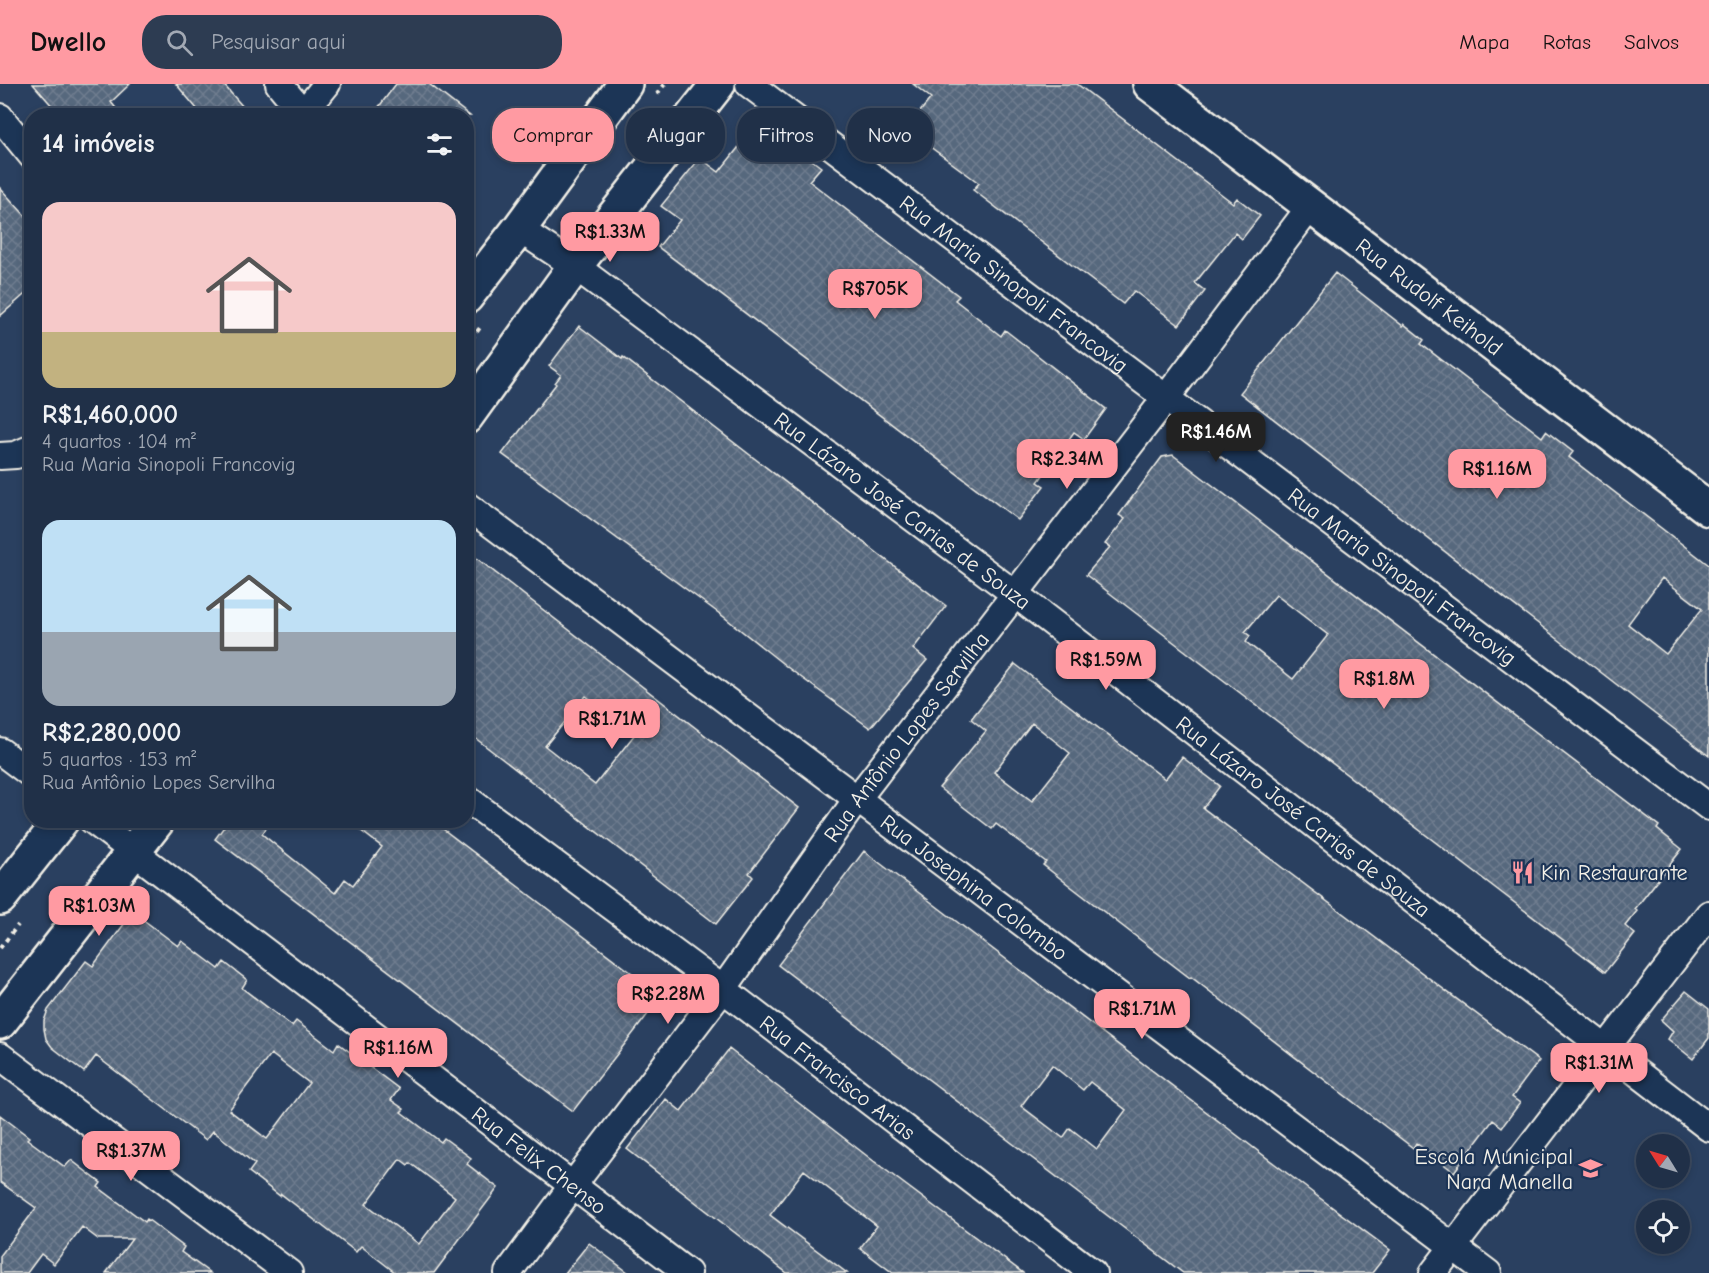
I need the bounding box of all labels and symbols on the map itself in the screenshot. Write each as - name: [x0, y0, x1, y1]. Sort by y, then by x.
- street label: Rua Maria Sinopoli Francovig: [894, 190, 1133, 379]
- pin: R$1.33M: [555, 212, 665, 263]
- street label: Rua Rudolf Keihold: [1350, 233, 1507, 361]
- pin: R$705K: [826, 269, 924, 320]
- street label: Rua Lázaro José Carias de Souza: [769, 407, 1036, 615]
- pin: R$1.46M: [1161, 412, 1271, 463]
- pin: R$2.34M: [1012, 439, 1122, 490]
- pin: R$1.16M: [1442, 449, 1552, 500]
- street label: Rua Maria Sinopoli Francovig: [1282, 483, 1521, 671]
- street label: Rua Antônio Lopes Servilha: [819, 627, 995, 847]
- pin: R$1.59M: [1051, 640, 1161, 691]
- pin: R$1.8M: [1335, 659, 1433, 710]
- pin: R$1.71M: [557, 699, 667, 750]
- street label: Rua Lázaro José Carias de Souza: [1171, 711, 1435, 923]
- street label: Rua Josephina Colombo: [875, 809, 1073, 967]
- restaurant icon: Kin Restaurante: [1510, 859, 1536, 885]
- place label: Kin Restaurante: [1541, 860, 1688, 886]
- pin: R$1.03M: [44, 886, 154, 937]
- pin: R$2.28M: [613, 974, 723, 1025]
- pin: R$1.71M: [1087, 989, 1197, 1040]
- street label: Rua Francisco Arias: [754, 1010, 920, 1146]
- pin: R$1.16M: [343, 1028, 453, 1079]
- pin: R$1.31M: [1544, 1043, 1654, 1094]
- street label: Rua Felix Chenso: [466, 1101, 611, 1220]
- pin: R$1.37M: [76, 1131, 186, 1182]
- north arrow: [1636, 1134, 1690, 1188]
- place label: Escola Municipal Nara Manella: [1415, 1144, 1573, 1195]
- school or university icon: Escola Municipal Nara Manella: [1578, 1156, 1604, 1182]

